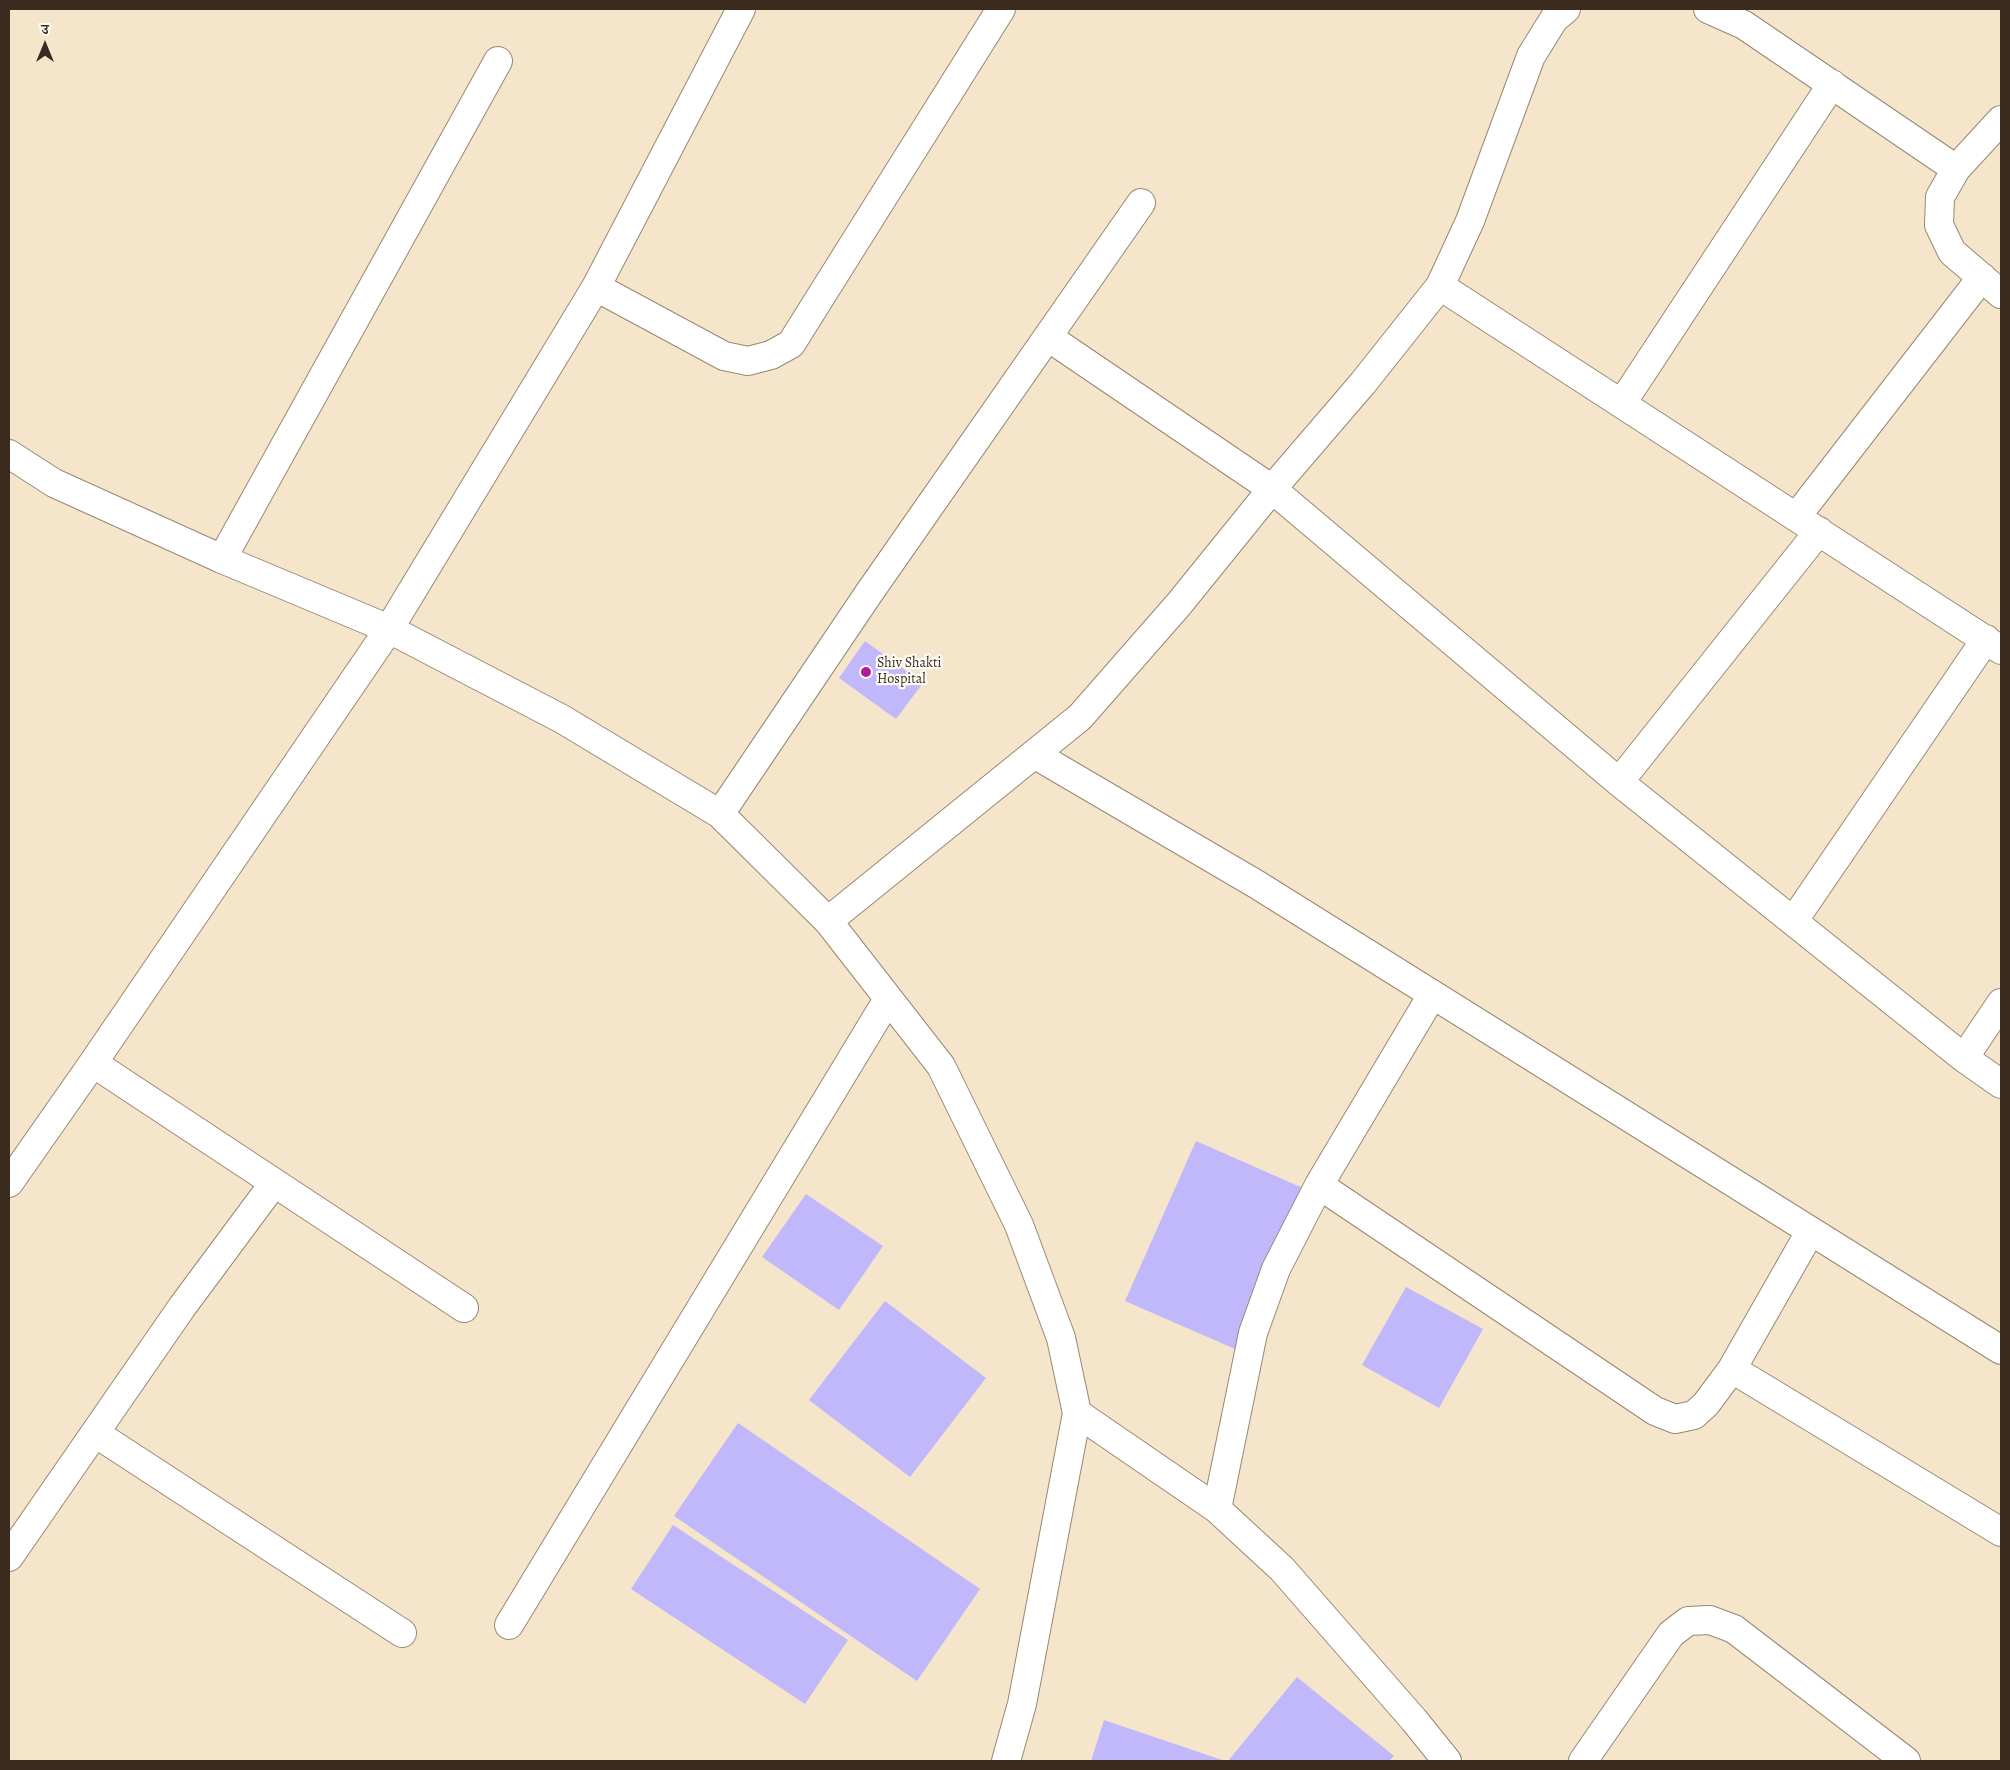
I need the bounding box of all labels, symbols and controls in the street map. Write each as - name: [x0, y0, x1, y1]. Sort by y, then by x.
- north arrow: [20, 20, 70, 70]
- text: उ: [41, 20, 49, 39]
- place label: Shiv Shakti Hospital: [877, 656, 942, 689]
- marker: Shiv Shakti Hospital: [859, 665, 873, 679]

